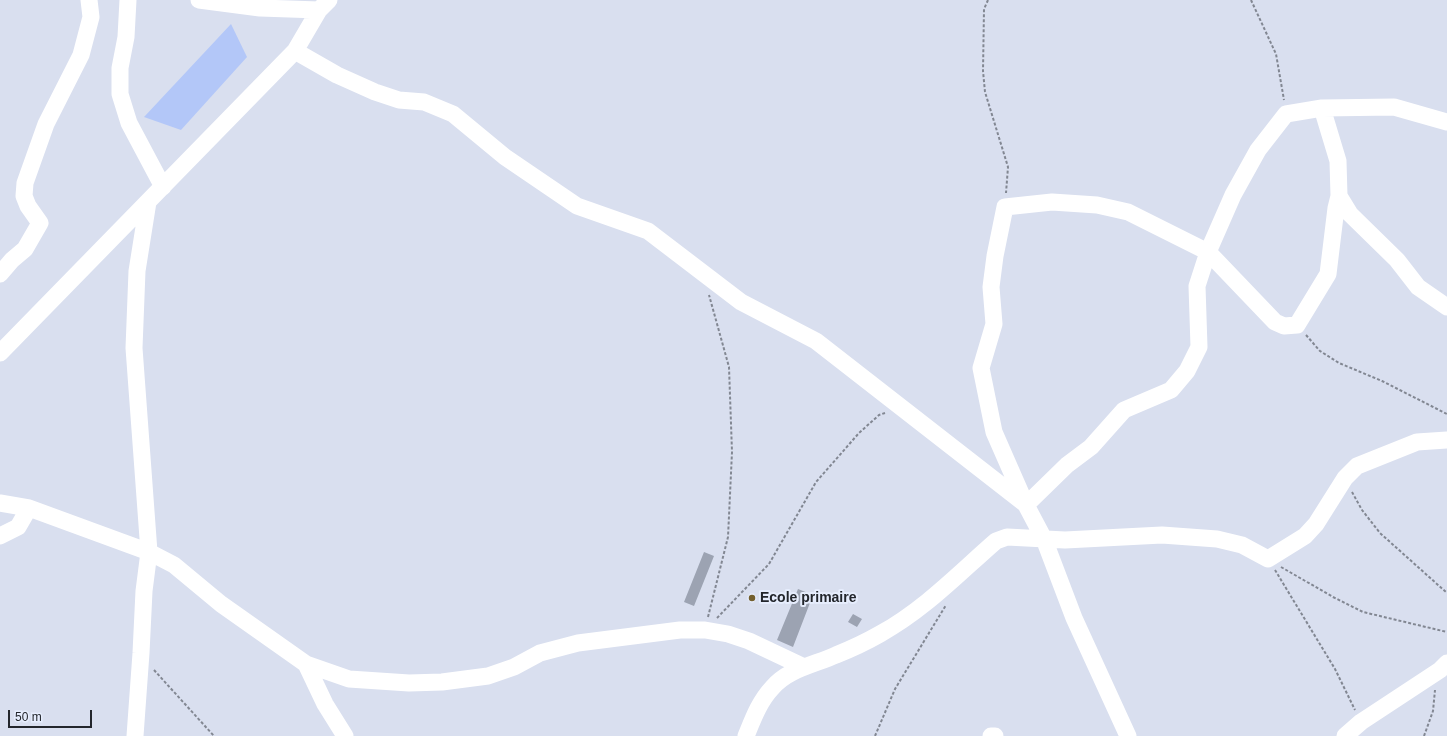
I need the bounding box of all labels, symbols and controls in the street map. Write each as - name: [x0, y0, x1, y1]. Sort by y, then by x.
- place label: Ecole primaire: [760, 590, 856, 606]
- marker: Ecole primaire: [747, 593, 757, 603]
- scale bar: [10, 702, 94, 728]
- text: 50 m: [15, 710, 42, 724]

